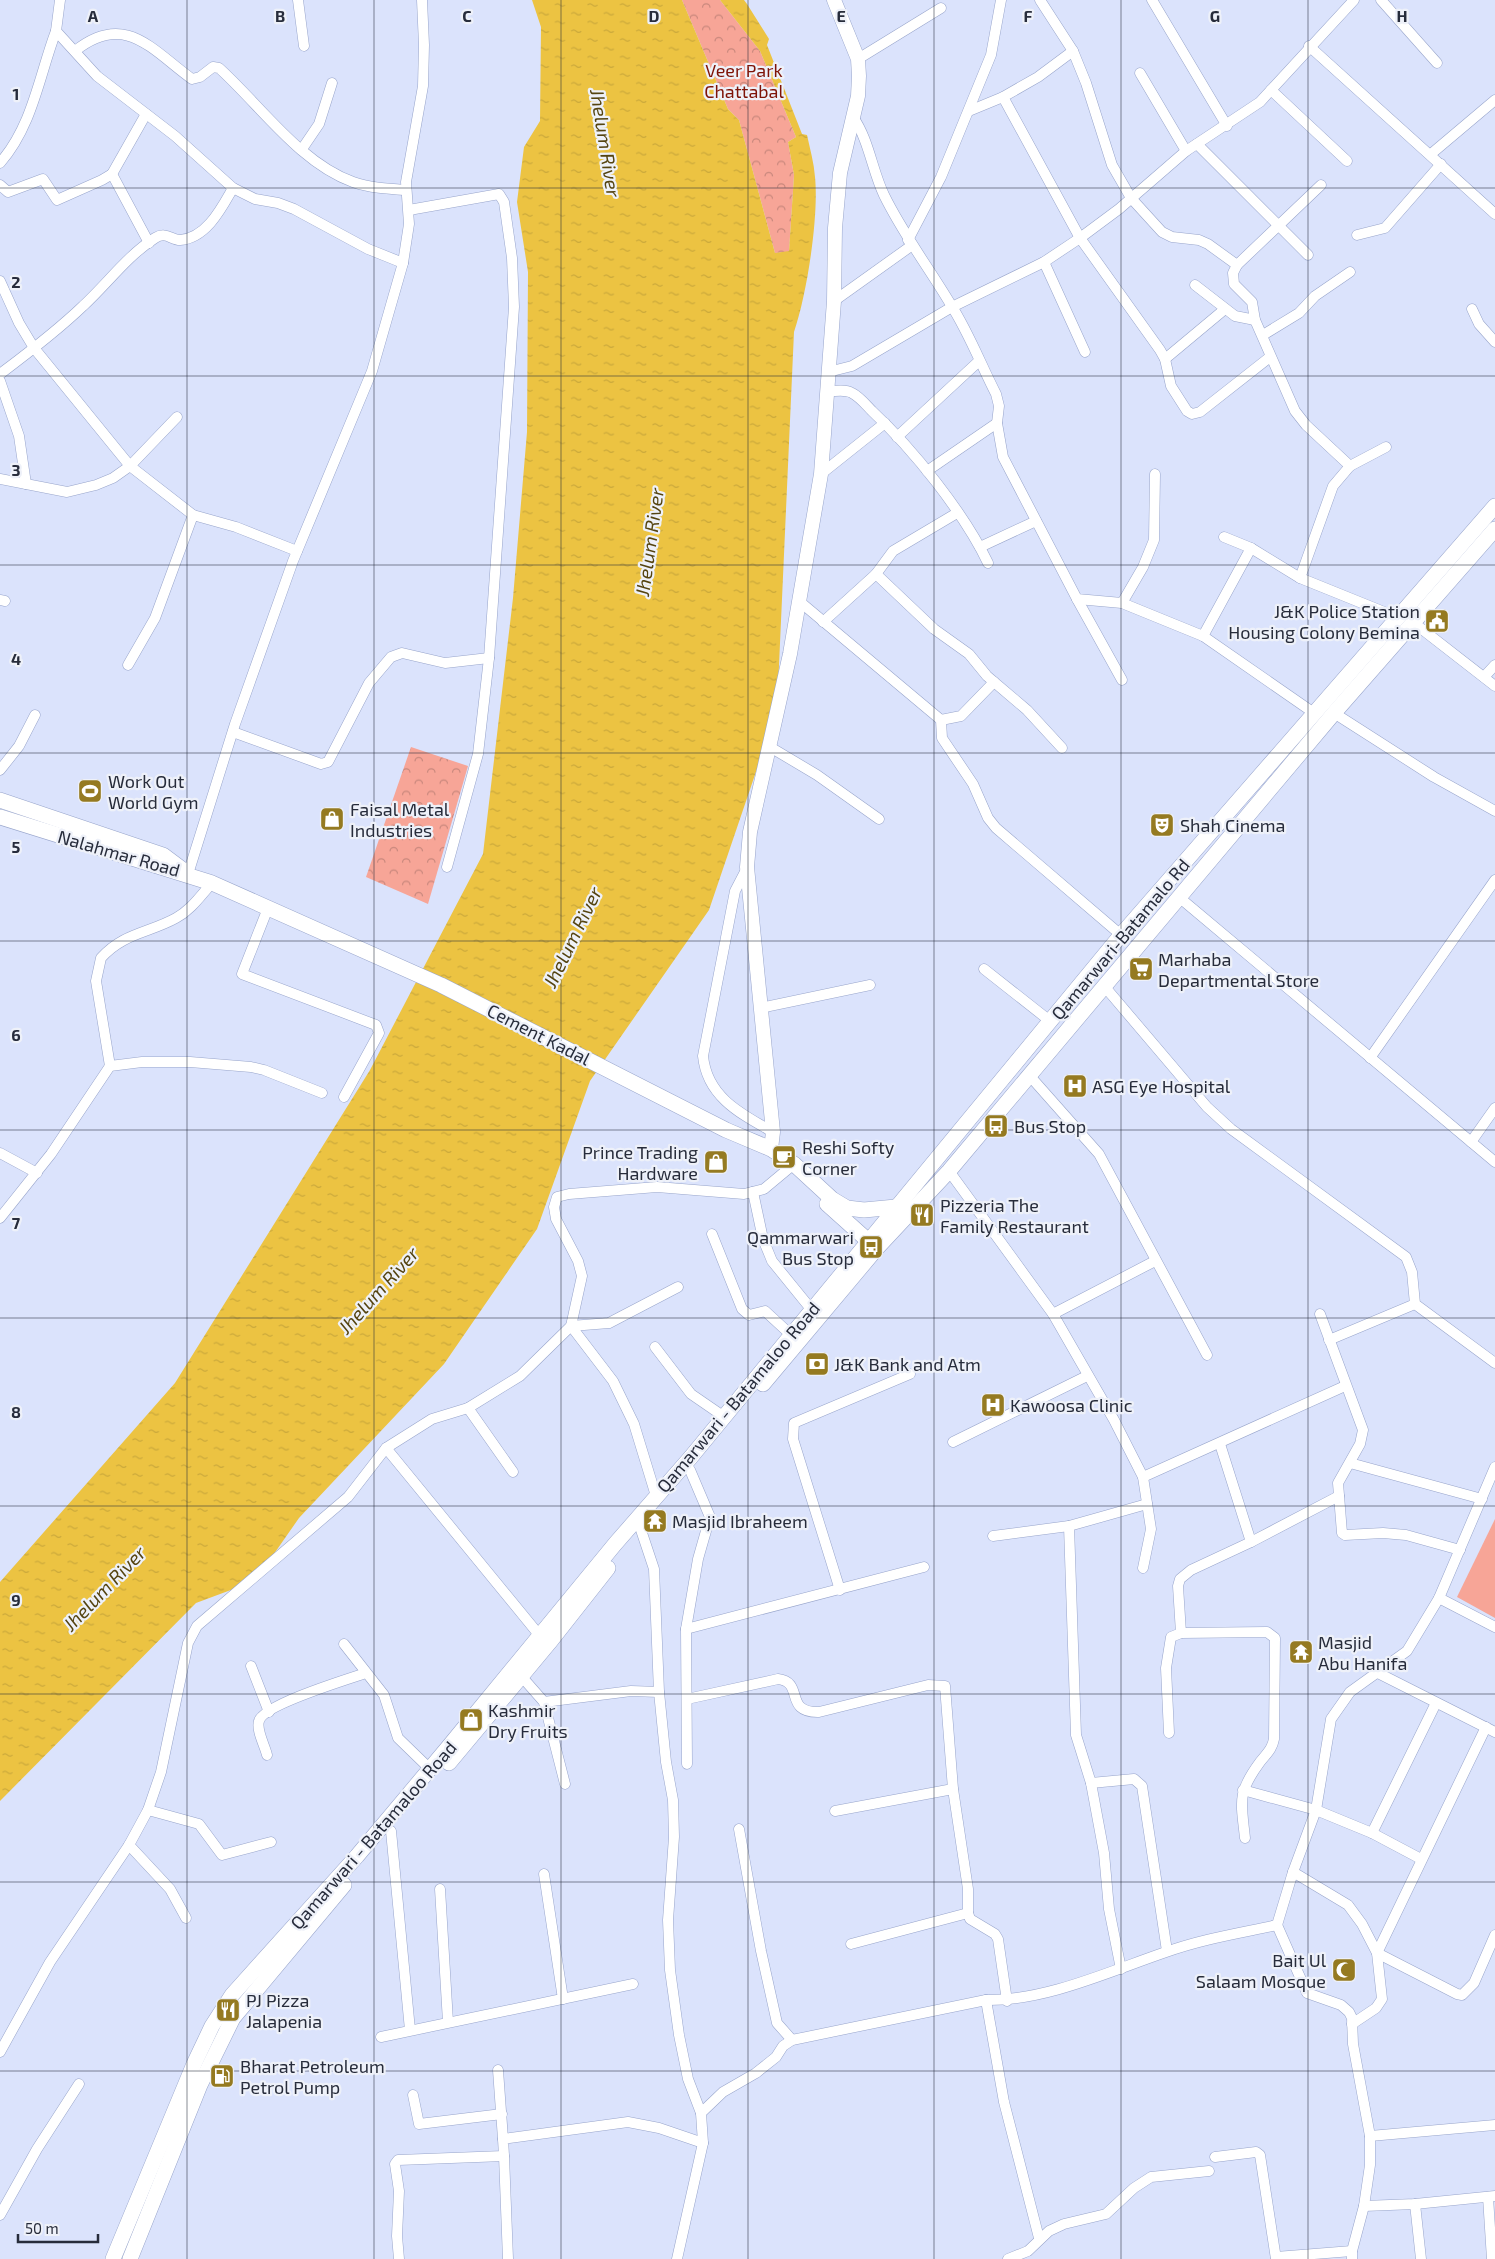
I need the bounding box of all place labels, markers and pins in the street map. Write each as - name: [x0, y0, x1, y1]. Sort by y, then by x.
- place label: J&K Police Station Housing Colony Bemina: [1228, 600, 1420, 643]
- public building icon: J&K Police Station Housing Colony Bemina: [1424, 608, 1450, 634]
- place label: Work Out World Gym: [108, 770, 198, 813]
- sports icon: Work Out World Gym: [77, 778, 103, 804]
- place label: Faisal Metal Industries: [350, 798, 450, 841]
- shop icon: Faisal Metal Industries: [319, 806, 345, 832]
- theatre icon: Shah Cinema: [1149, 812, 1175, 838]
- place label: Shah Cinema: [1180, 814, 1285, 836]
- place label: Marhaba Departmental Store: [1158, 948, 1319, 991]
- supermarket icon: Marhaba Departmental Store: [1128, 956, 1154, 982]
- hospital icon: ASG Eye Hospital: [1062, 1073, 1088, 1099]
- place label: ASG Eye Hospital: [1092, 1075, 1231, 1097]
- bus stop icon: Bus Stop: [983, 1113, 1009, 1139]
- place label: Bus Stop: [1014, 1115, 1086, 1137]
- place label: Reshi Softy Corner: [802, 1136, 895, 1179]
- place label: Prince Trading Hardware: [582, 1141, 698, 1184]
- cafe icon: Reshi Softy Corner: [771, 1144, 797, 1170]
- shop icon: Prince Trading Hardware: [703, 1149, 729, 1175]
- place label: Pizzeria The Family Restaurant: [940, 1194, 1089, 1237]
- restaurant icon: Pizzeria The Family Restaurant: [909, 1202, 935, 1228]
- place label: Qammarwari Bus Stop: [747, 1226, 854, 1269]
- bus stop icon: Qammarwari Bus Stop: [858, 1234, 884, 1260]
- bank icon: J&K Bank and Atm: [804, 1351, 830, 1377]
- place label: J&K Bank and Atm: [834, 1353, 981, 1375]
- hospital icon: Kawoosa Clinic: [980, 1392, 1006, 1418]
- place label: Kawoosa Clinic: [1010, 1394, 1133, 1416]
- temple icon: Masjid Ibraheem: [642, 1508, 668, 1534]
- place label: Masjid Ibraheem: [672, 1510, 808, 1532]
- place label: Masjid Abu Hanifa: [1318, 1631, 1407, 1674]
- temple icon: Masjid Abu Hanifa: [1288, 1639, 1314, 1665]
- place label: Kashmir Dry Fruits: [488, 1699, 568, 1742]
- shop icon: Kashmir Dry Fruits: [458, 1707, 484, 1733]
- place label: Bait Ul Salaam Mosque: [1196, 1949, 1327, 1992]
- mosque icon: Bait Ul Salaam Mosque: [1331, 1957, 1357, 1983]
- place label: PJ Pizza Jalapenia: [246, 1989, 322, 2032]
- restaurant icon: PJ Pizza Jalapenia: [215, 1997, 241, 2023]
- place label: Bharat Petroleum Petrol Pump: [240, 2055, 385, 2098]
- fuel station icon: Bharat Petroleum Petrol Pump: [209, 2063, 235, 2089]

